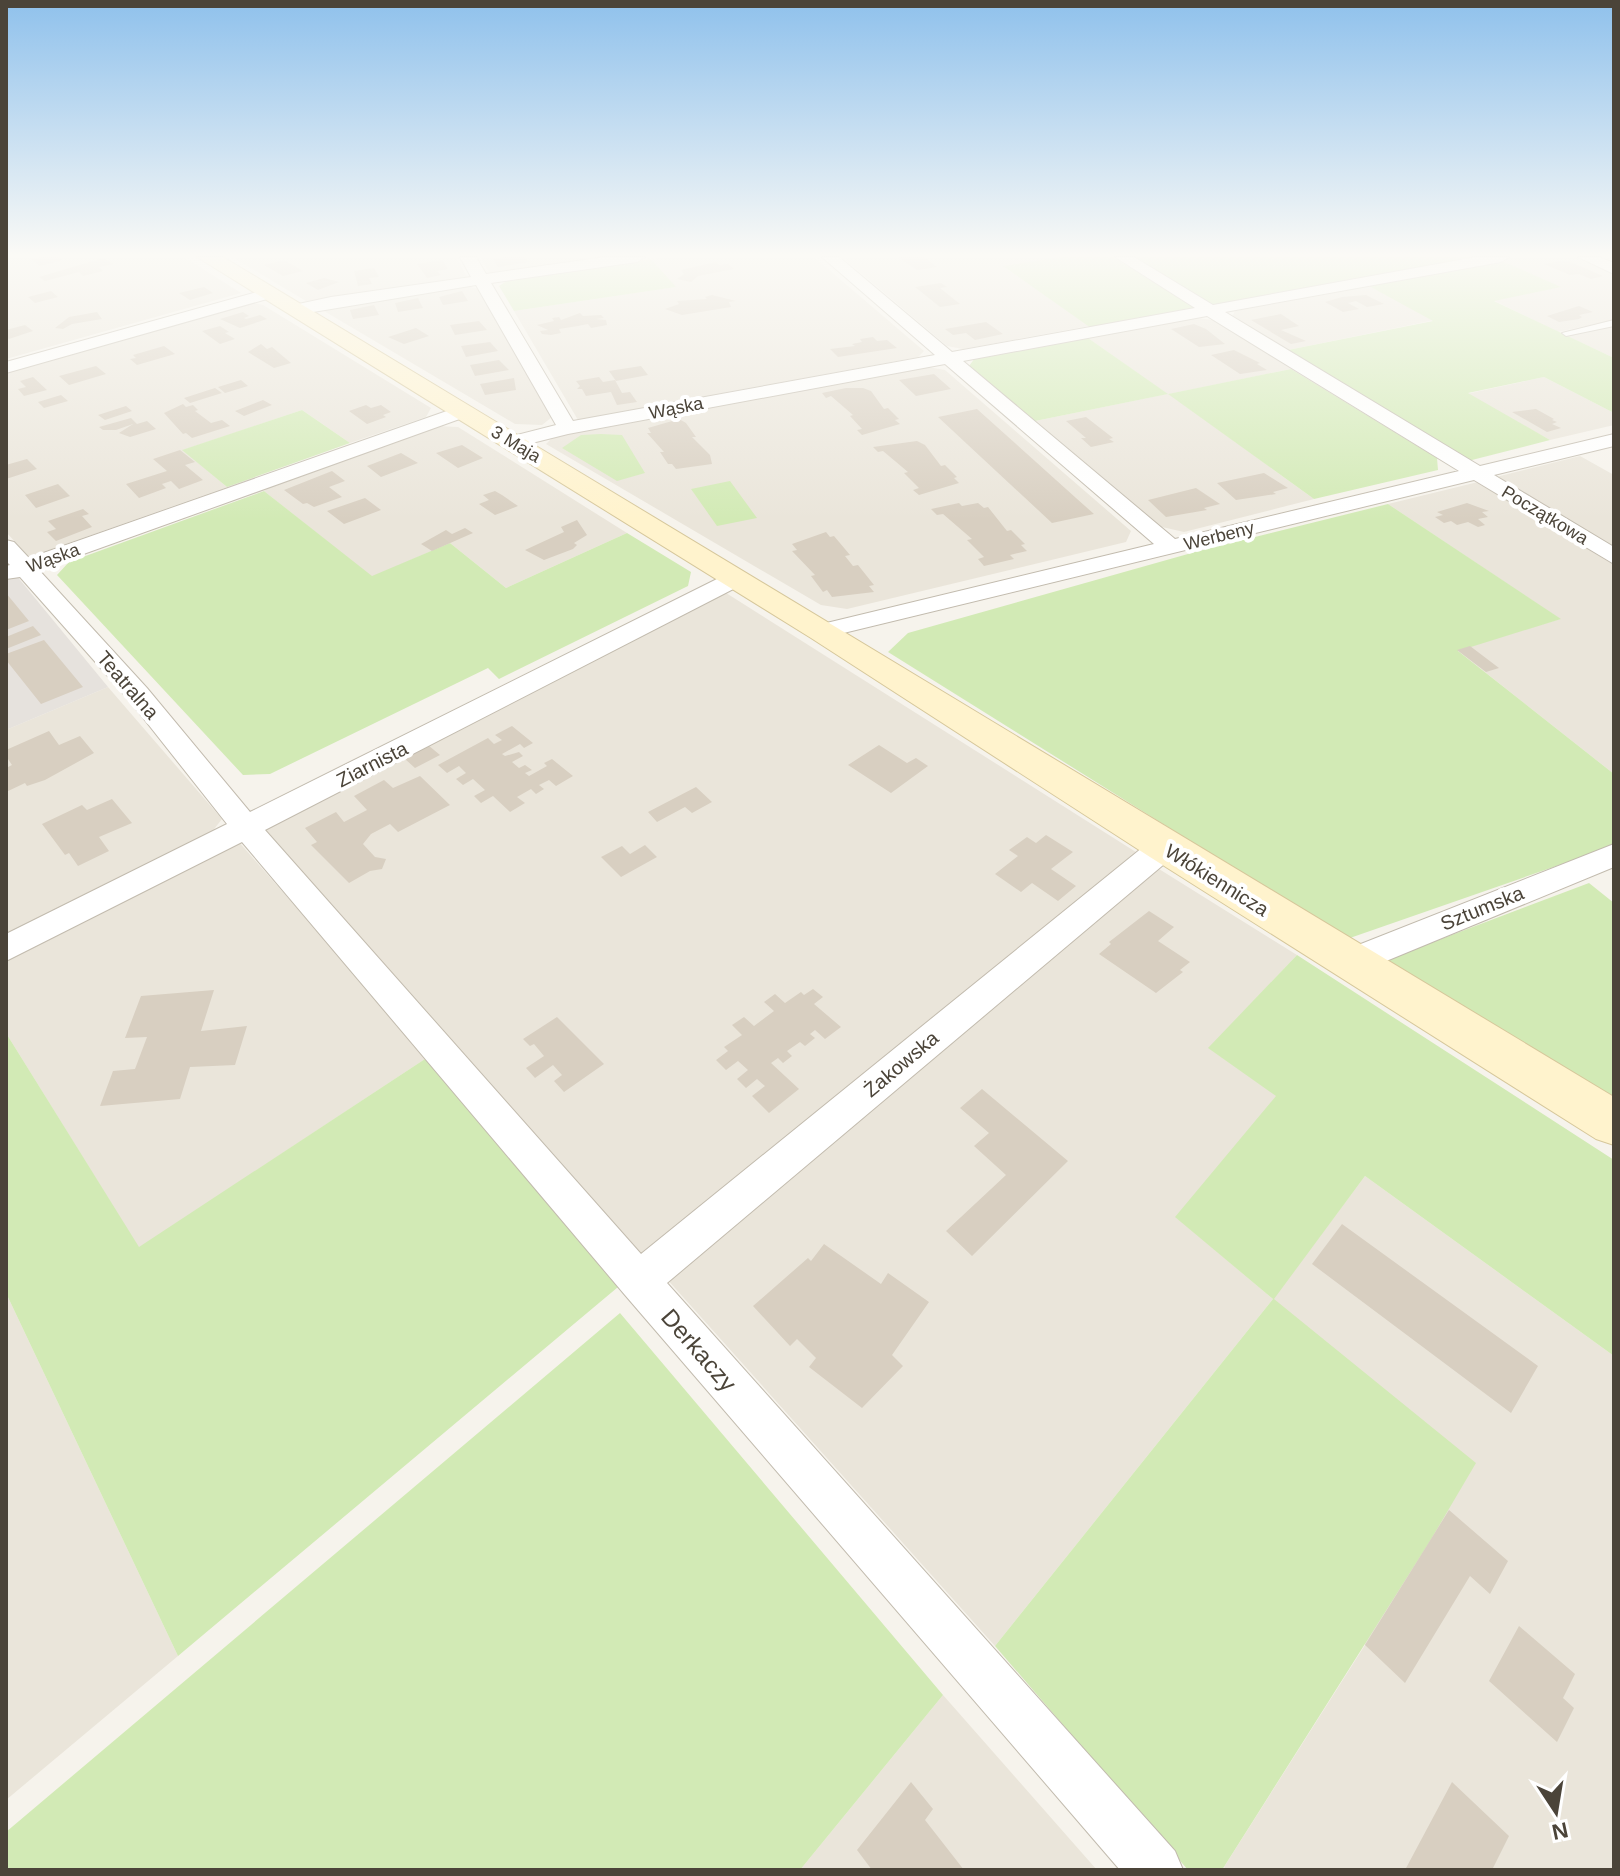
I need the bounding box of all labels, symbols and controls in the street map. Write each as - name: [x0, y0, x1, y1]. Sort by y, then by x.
- street label: Wąska: [647, 393, 706, 423]
- street label: 3 Maja: [488, 422, 545, 467]
- street label: Początkowa: [1498, 481, 1593, 549]
- street label: Werbeny: [1182, 518, 1256, 554]
- street label: Wąska: [24, 539, 83, 577]
- street label: Teatralna: [93, 647, 164, 724]
- street label: Ziarnista: [333, 736, 412, 791]
- street label: Włókiennicza: [1161, 839, 1274, 921]
- street label: Sztumska: [1437, 881, 1528, 935]
- street label: Żakowska: [859, 1026, 943, 1101]
- street label: Derkaczy: [656, 1303, 742, 1397]
- north arrow: [1516, 1772, 1596, 1852]
- text: N: [1550, 1817, 1570, 1845]

